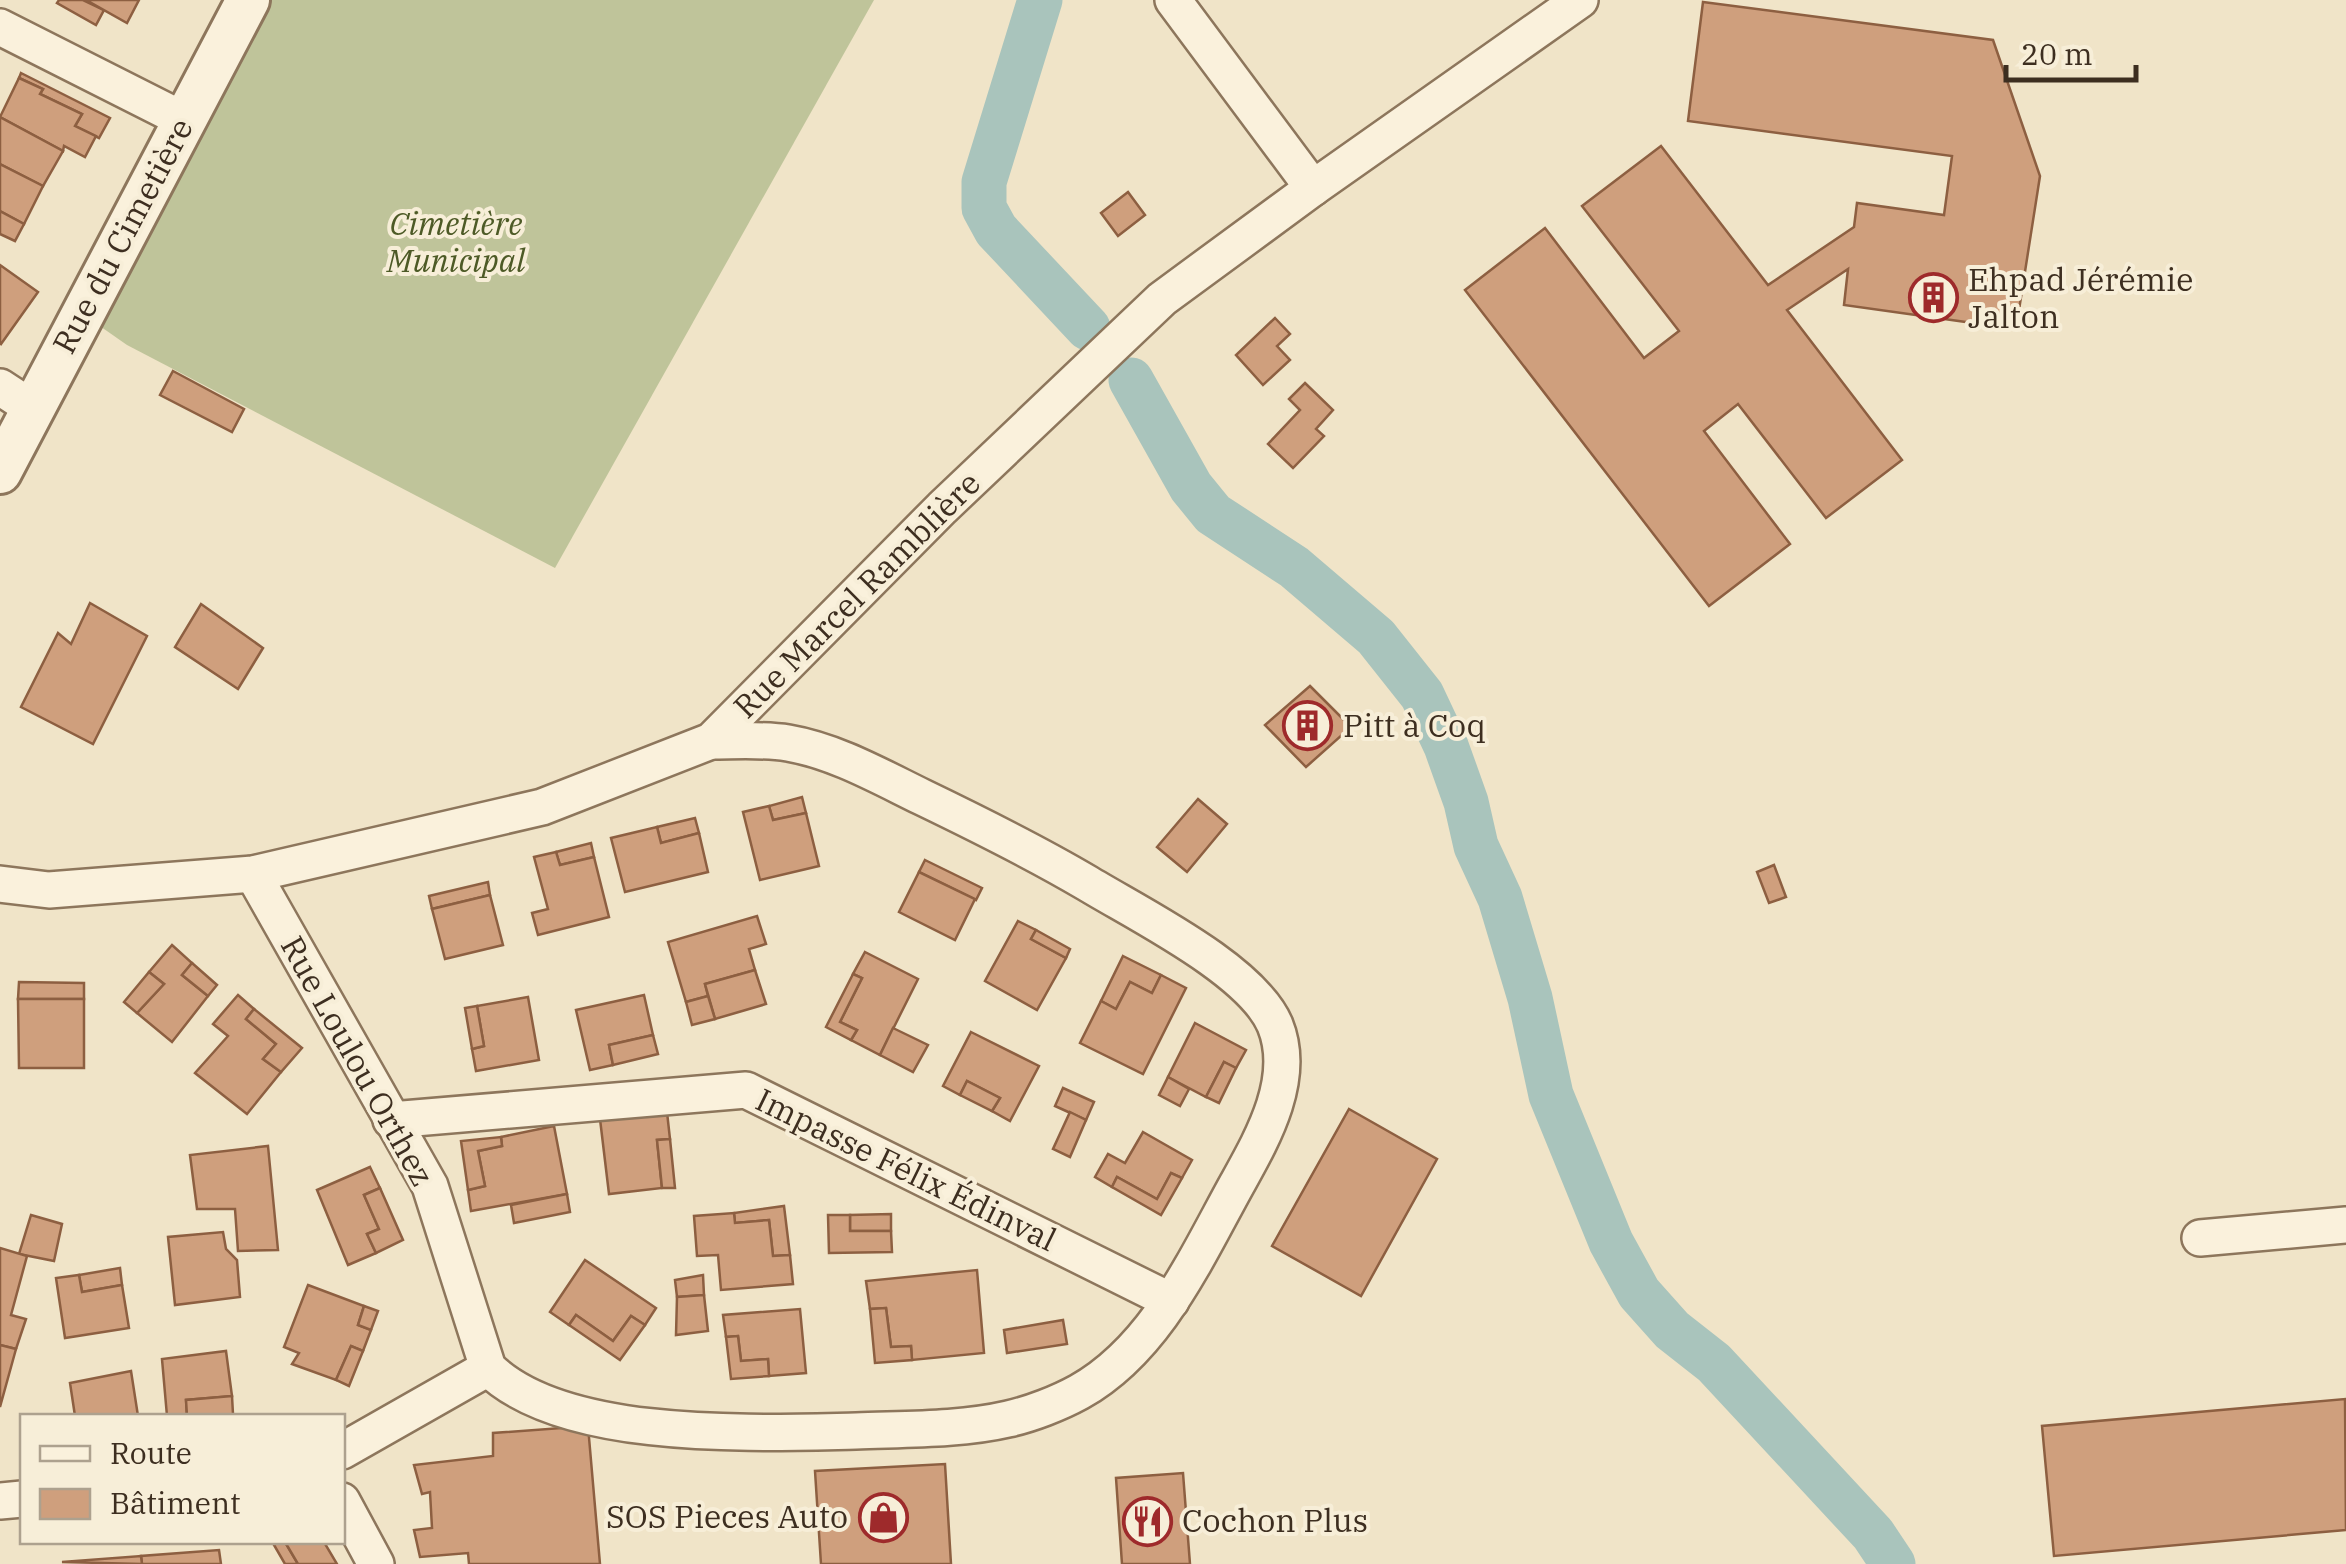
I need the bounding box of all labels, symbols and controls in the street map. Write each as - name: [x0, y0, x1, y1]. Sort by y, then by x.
- scale bar: [2006, 20, 2136, 82]
- text: 20 m: [2021, 34, 2093, 73]
- street label: Rue du Cimetière: [42, 111, 202, 361]
- park label: Cimetière Municipal: [386, 202, 526, 281]
- place label: Ehpad Jérémie Jalton: [1968, 258, 2193, 337]
- building icon: Ehpad Jérémie Jalton: [1907, 272, 1959, 324]
- street label: Rue Marcel Ramblière: [724, 462, 989, 727]
- building icon: Pitt à Coq: [1282, 700, 1334, 752]
- place label: Pitt à Coq: [1343, 704, 1486, 746]
- street label: Rue Loulou Orthez: [272, 928, 444, 1193]
- street label: Impasse Félix Édinval: [749, 1078, 1064, 1260]
- legend: [20, 1414, 345, 1544]
- text: Route: [110, 1433, 192, 1472]
- text: Bâtiment: [110, 1483, 241, 1522]
- shop icon: SOS Pieces Auto: [857, 1491, 909, 1543]
- place label: SOS Pieces Auto: [606, 1495, 848, 1537]
- restaurant icon: Cochon Plus: [1121, 1495, 1173, 1547]
- place label: Cochon Plus: [1182, 1499, 1368, 1541]

